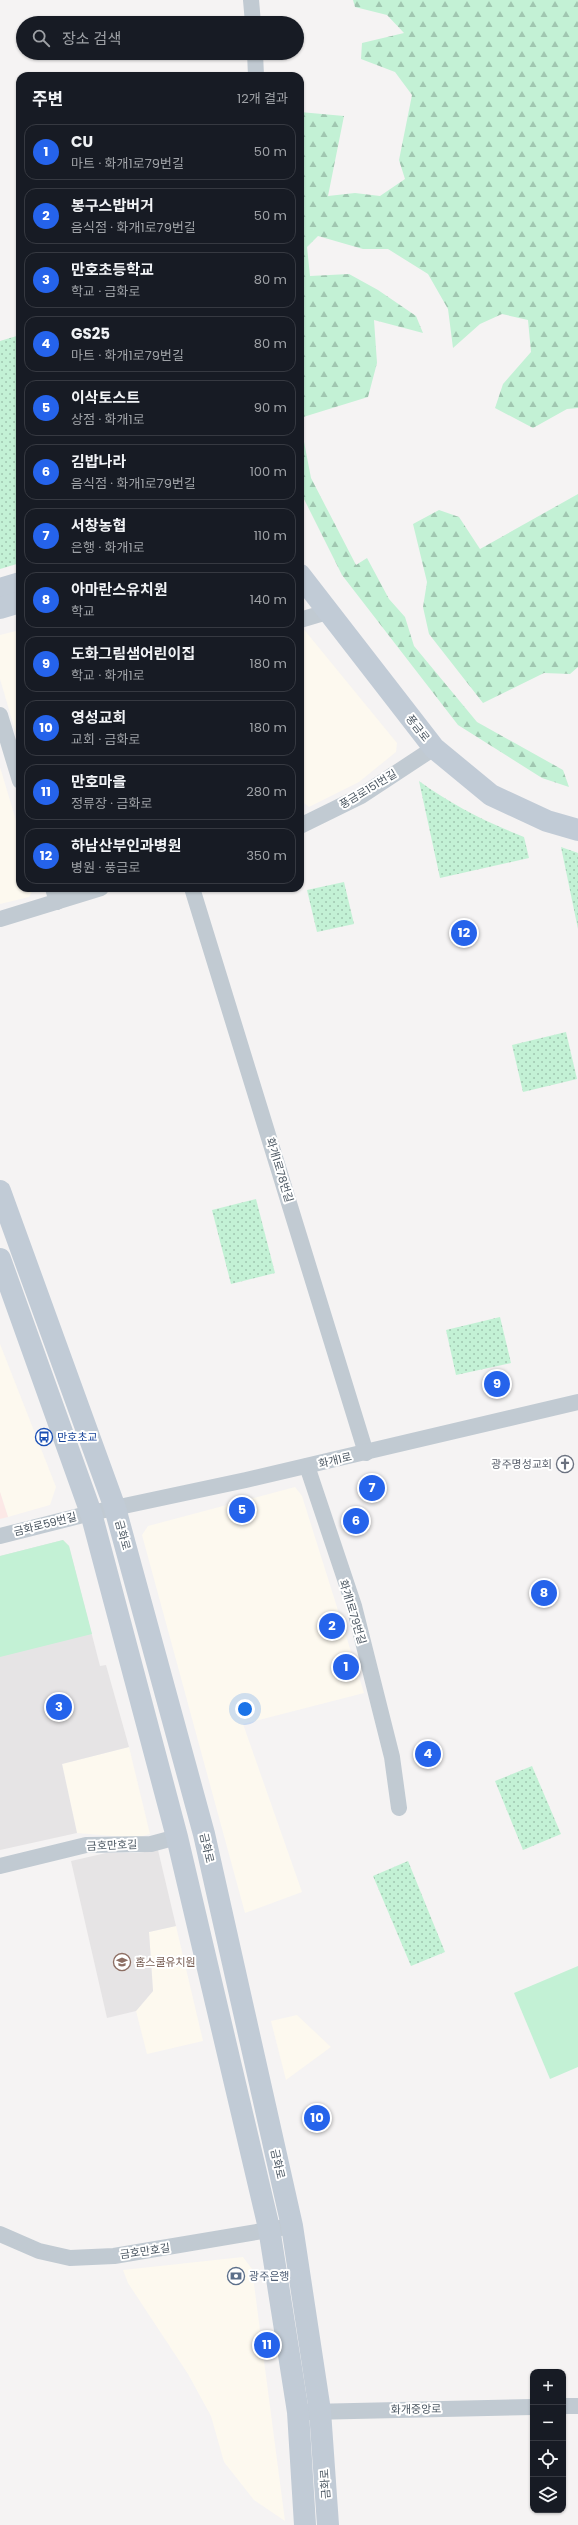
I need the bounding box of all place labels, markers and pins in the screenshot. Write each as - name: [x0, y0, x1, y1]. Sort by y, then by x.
- pin: 12: [451, 918, 477, 948]
- pin: 9: [484, 1369, 510, 1399]
- bus stop icon: 만호초교: [34, 1427, 54, 1447]
- place label: 만호초교: [57, 1429, 97, 1445]
- church icon: 광주명성교회: [555, 1454, 575, 1474]
- place label: 광주명성교회: [491, 1456, 552, 1472]
- pin: 7: [359, 1473, 385, 1503]
- pin: 5: [229, 1495, 255, 1525]
- pin: 6: [343, 1506, 369, 1536]
- pin: 8: [531, 1578, 557, 1608]
- pin: 2: [319, 1611, 345, 1641]
- pin: 1: [333, 1652, 359, 1682]
- pin: 3: [46, 1692, 72, 1722]
- pin: 4: [415, 1739, 441, 1769]
- school or university icon: 홉스쿨유치원: [112, 1952, 132, 1972]
- place label: 홉스쿨유치원: [135, 1954, 196, 1970]
- pin: 10: [304, 2103, 330, 2133]
- bank icon: 광주은행: [226, 2266, 246, 2286]
- place label: 광주은행: [249, 2268, 289, 2284]
- pin: 11: [254, 2330, 280, 2360]

